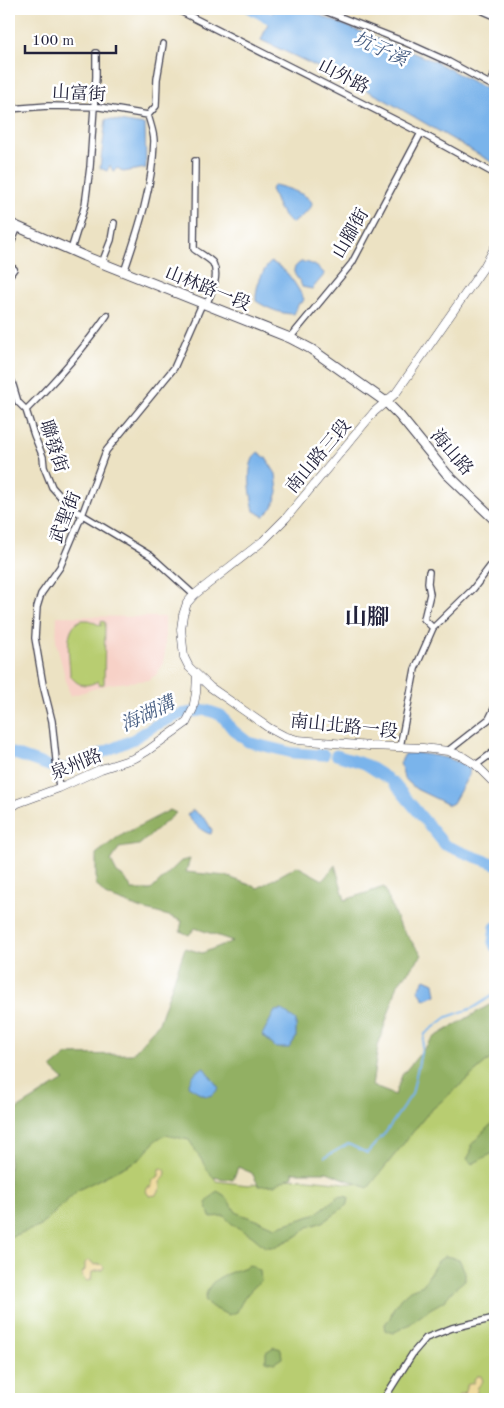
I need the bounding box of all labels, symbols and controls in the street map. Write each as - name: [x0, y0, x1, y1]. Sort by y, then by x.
- scale bar: [25, 22, 116, 54]
- water label: 坑子溪: [350, 28, 413, 71]
- text: 100 m: [32, 34, 74, 49]
- street label: 山外路: [315, 55, 373, 97]
- street label: 山富街: [52, 82, 106, 104]
- street label: 山腳街: [329, 205, 372, 261]
- street label: 山林路一段: [163, 262, 253, 314]
- street label: 南山路三段: [281, 415, 355, 497]
- street label: 聯發街: [36, 417, 72, 475]
- street label: 海山路: [427, 425, 477, 479]
- street label: 武聖街: [46, 488, 84, 546]
- district label: 山腳: [345, 605, 389, 629]
- water label: 海湖溝: [117, 692, 181, 736]
- street label: 南山北路一段: [289, 710, 399, 742]
- street label: 泉州路: [47, 745, 105, 783]

